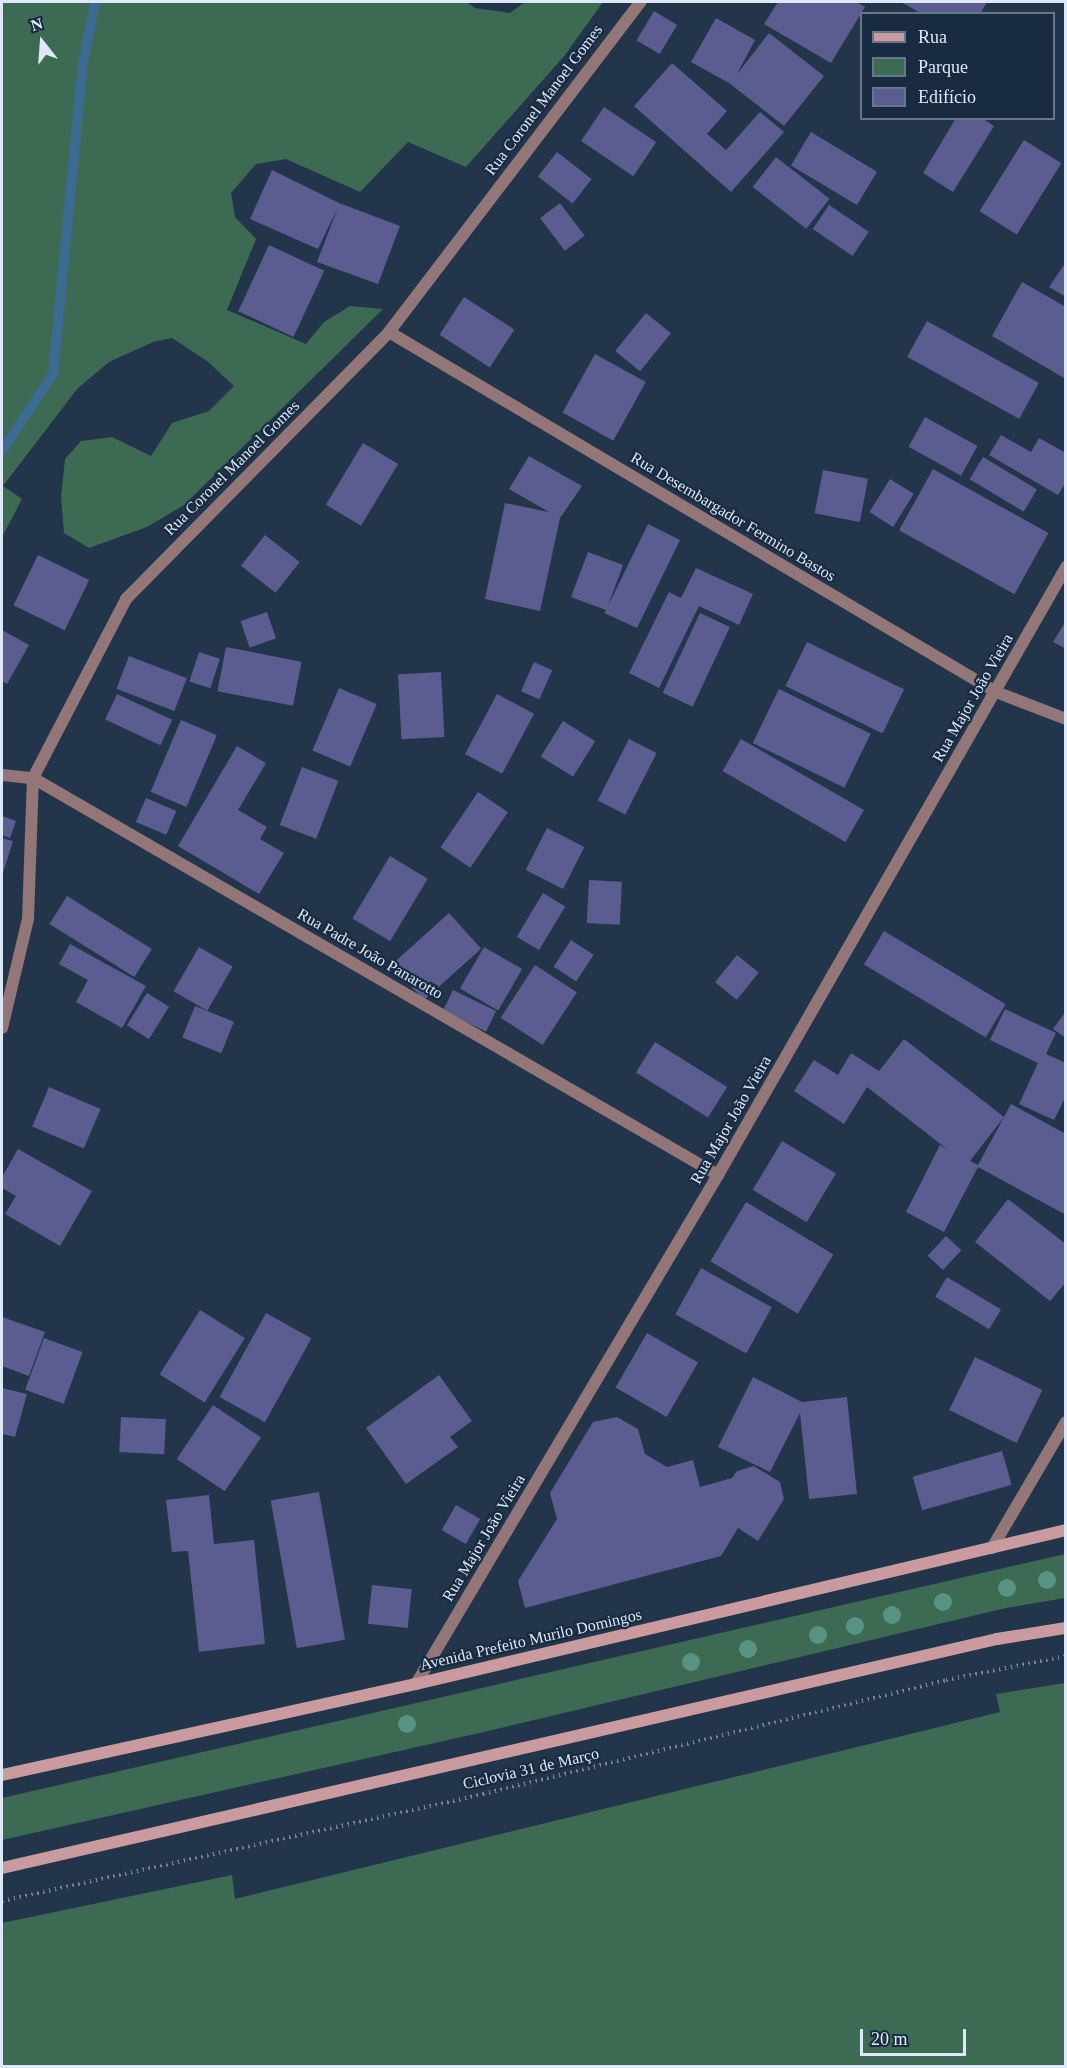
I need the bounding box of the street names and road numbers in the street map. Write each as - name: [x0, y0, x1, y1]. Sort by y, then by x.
- street label: Rua Coronel Manoel Gomes: [481, 21, 607, 179]
- street label: Rua Coronel Manoel Gomes: [160, 396, 304, 540]
- street label: Rua Desembargador Fermino Bastos: [627, 448, 839, 586]
- street label: Rua Major João Vieira: [928, 630, 1018, 766]
- street label: Rua Padre João Panarotto: [294, 904, 446, 1004]
- street label: Rua Major João Vieira: [686, 1052, 776, 1188]
- street label: Rua Major João Vieira: [438, 1471, 530, 1605]
- street label: Avenida Prefeito Murilo Domingos: [418, 1605, 644, 1675]
- street label: Ciclovia 31 de Março: [461, 1744, 601, 1794]

